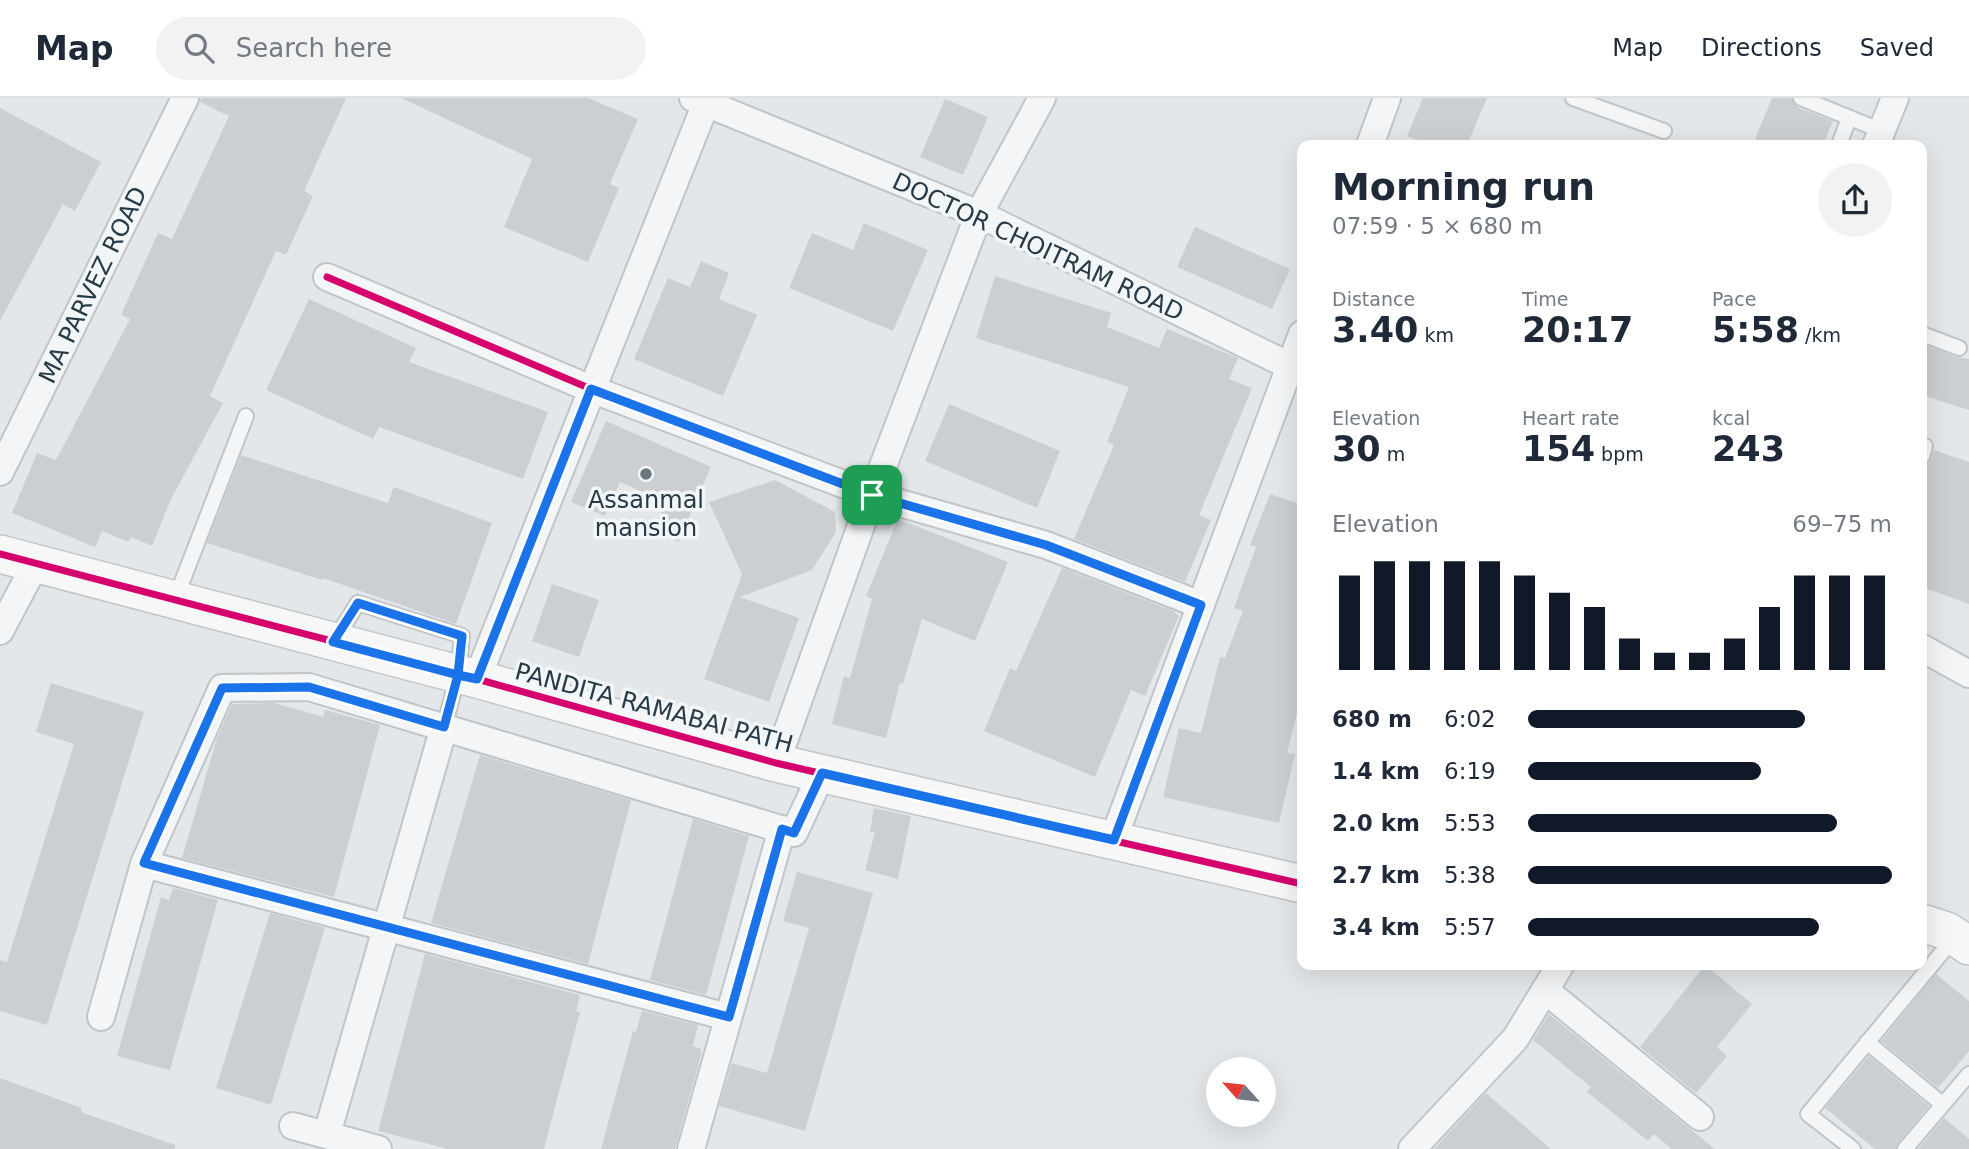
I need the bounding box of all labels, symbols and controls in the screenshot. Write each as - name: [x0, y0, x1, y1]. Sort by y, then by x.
- search box: [156, 17, 646, 80]
- text: Map: [35, 29, 114, 68]
- icon: search: [180, 29, 218, 67]
- text: Search here: [236, 33, 392, 63]
- text: Map: [1612, 34, 1663, 62]
- text: Directions: [1701, 34, 1822, 62]
- text: Saved: [1860, 34, 1934, 62]
- button: share: [1818, 163, 1892, 237]
- text: Morning run: [1332, 165, 1595, 209]
- street label: DOCTOR CHOITRAM ROAD: [888, 167, 1188, 327]
- street label: MA PARVEZ ROAD: [33, 182, 153, 388]
- text: 07:59 · 5 × 680 m: [1332, 213, 1542, 239]
- text: Distance: [1332, 288, 1415, 310]
- text: Time: [1522, 288, 1569, 310]
- text: Pace: [1712, 288, 1756, 310]
- text: 3.40: [1332, 310, 1418, 350]
- text: 20:17: [1522, 310, 1633, 350]
- text: 5:58: [1712, 310, 1799, 350]
- text: km: [1418, 324, 1454, 346]
- text: /km: [1799, 324, 1841, 346]
- text: Elevation: [1332, 407, 1420, 429]
- text: Heart rate: [1522, 407, 1620, 429]
- text: kcal: [1712, 407, 1750, 429]
- text: 30: [1332, 429, 1381, 469]
- text: 154: [1522, 429, 1595, 469]
- text: 243: [1712, 429, 1785, 469]
- text: m: [1381, 443, 1405, 465]
- text: bpm: [1595, 443, 1644, 465]
- pin: [842, 465, 902, 525]
- marker: Assanmal mansion: [638, 466, 654, 482]
- icon: arrive: [853, 476, 891, 514]
- place label: Assanmal mansion: [588, 486, 704, 542]
- text: Elevation: [1332, 511, 1439, 537]
- text: 69–75 m: [1792, 511, 1892, 537]
- street label: PANDITA RAMABAI PATH: [512, 657, 796, 759]
- text: 680 m: [1332, 706, 1412, 732]
- text: 6:02: [1444, 706, 1496, 732]
- text: 1.4 km: [1332, 758, 1420, 784]
- text: 6:19: [1444, 758, 1496, 784]
- text: 2.0 km: [1332, 810, 1420, 836]
- text: 5:53: [1444, 810, 1496, 836]
- text: 2.7 km: [1332, 862, 1420, 888]
- text: 5:38: [1444, 862, 1496, 888]
- text: 3.4 km: [1332, 914, 1420, 940]
- text: 5:57: [1444, 914, 1496, 940]
- north arrow: [1206, 1057, 1276, 1127]
- map controls: [1206, 1057, 1276, 1127]

